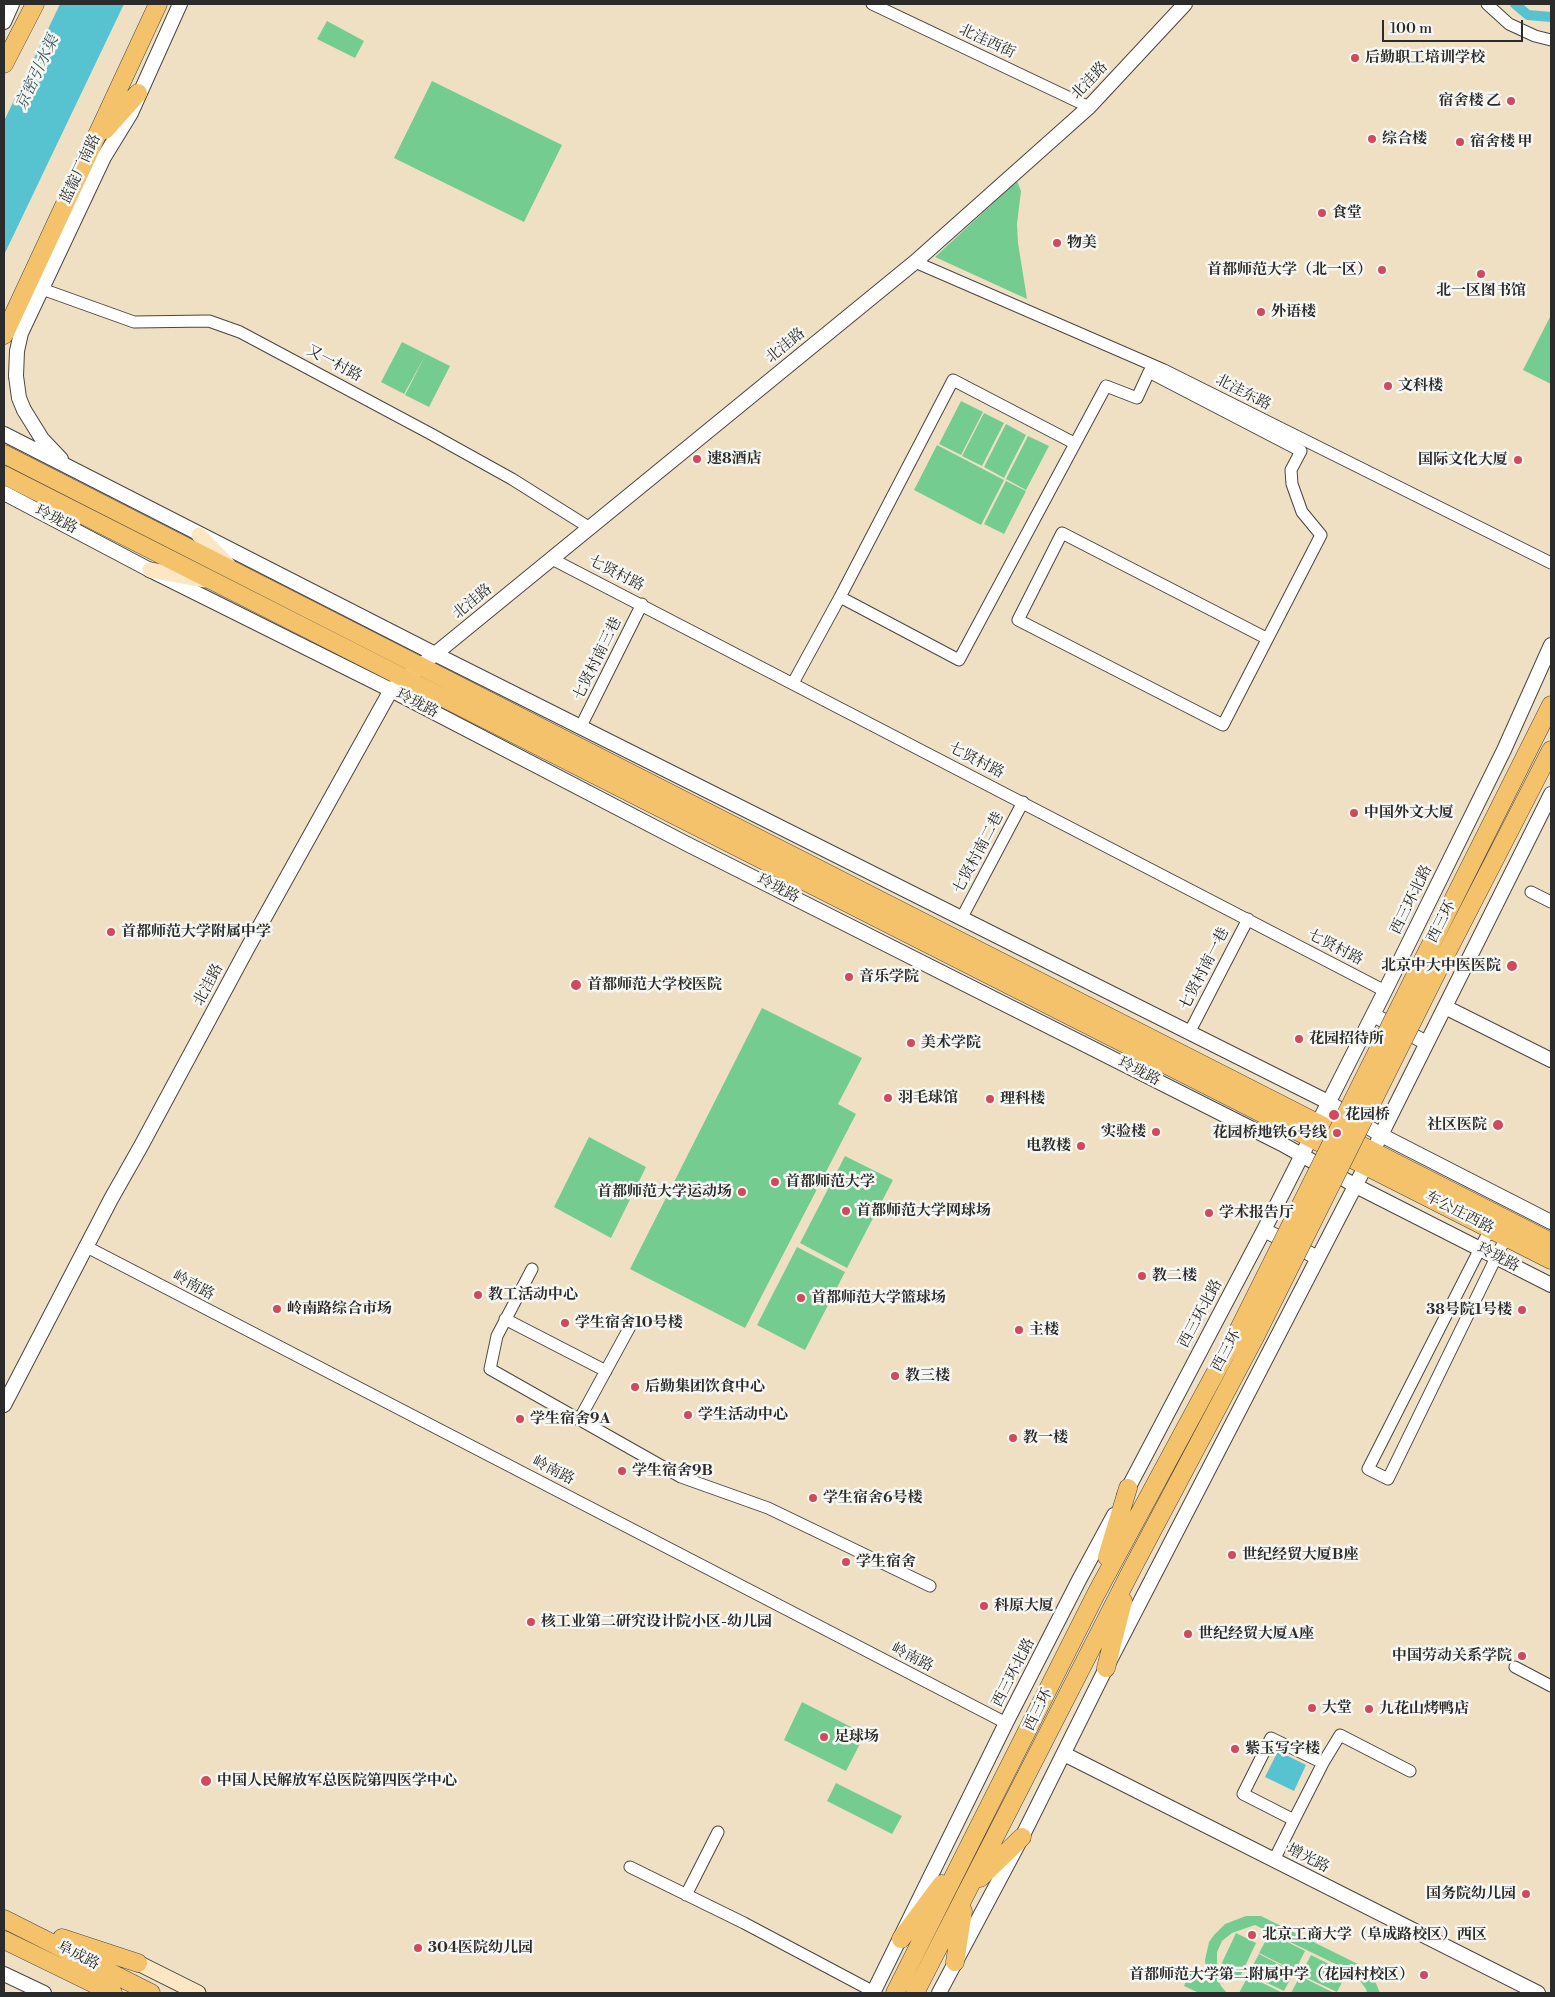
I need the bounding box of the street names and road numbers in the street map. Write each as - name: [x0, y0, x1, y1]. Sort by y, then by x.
- street label: 北洼西街: [956, 21, 1018, 63]
- street label: 北洼路: [1068, 59, 1112, 103]
- street label: 蓝靛厂南路: [57, 131, 105, 207]
- street label: 北洼路: [763, 325, 809, 367]
- street label: 又一村路: [303, 342, 365, 386]
- street label: 北洼东路: [1212, 371, 1274, 415]
- street label: 玲珑路: [32, 502, 80, 538]
- street label: 七贤村路: [585, 552, 647, 596]
- street label: 北洼路: [450, 581, 496, 623]
- street label: 七贤村南三巷: [570, 615, 626, 703]
- street label: 玲珑路: [393, 686, 441, 722]
- street label: 七贤村路: [945, 739, 1007, 783]
- street label: 七贤村南二巷: [950, 809, 1008, 897]
- street label: 西三环北路: [1387, 862, 1437, 938]
- street label: 玲珑路: [754, 871, 802, 907]
- street label: 西三环: [1424, 898, 1460, 946]
- street label: 七贤村南一巷: [1177, 925, 1233, 1013]
- street label: 七贤村路: [1304, 926, 1366, 970]
- street label: 北洼路: [190, 961, 228, 1009]
- street label: 玲珑路: [1115, 1054, 1163, 1090]
- street label: 车公庄西路: [1422, 1188, 1496, 1238]
- street label: 玲珑路: [1474, 1240, 1522, 1276]
- street label: 岭南路: [169, 1267, 217, 1305]
- street label: 西三环北路: [1175, 1277, 1227, 1351]
- street label: 西三环: [1208, 1327, 1246, 1375]
- street label: 岭南路: [529, 1453, 577, 1489]
- street label: 西三环北路: [989, 1636, 1039, 1710]
- street label: 岭南路: [888, 1640, 936, 1676]
- street label: 西三环: [1021, 1686, 1057, 1734]
- street label: 增光路: [1284, 1841, 1332, 1877]
- street label: 阜成路: [54, 1938, 102, 1974]

